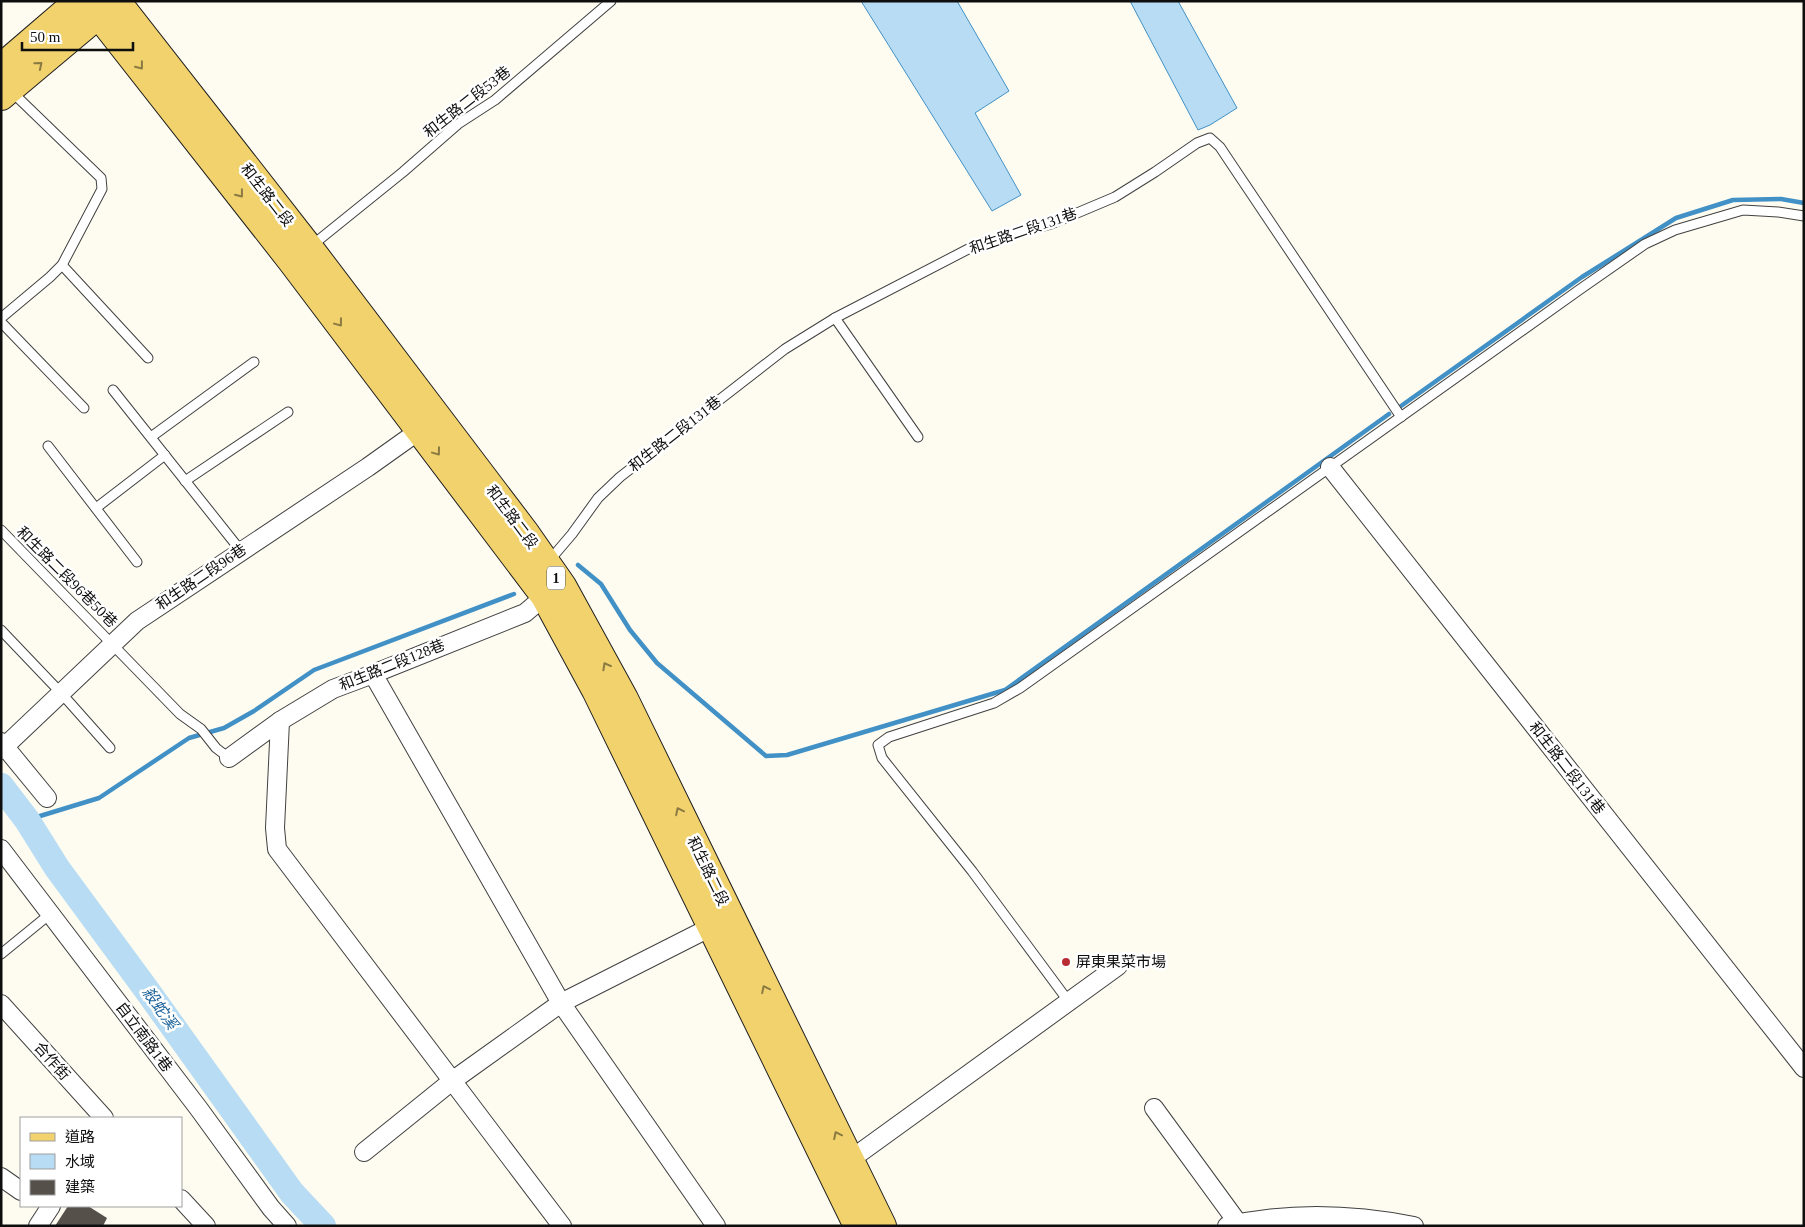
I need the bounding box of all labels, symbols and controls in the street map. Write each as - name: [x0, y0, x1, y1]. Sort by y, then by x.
- scale bar: [22, 20, 134, 52]
- text: 50 m: [30, 29, 61, 45]
- one-way arrow: [134, 60, 142, 69]
- one-way arrow: [33, 61, 42, 70]
- street label: 和生路二段53巷: [421, 63, 513, 141]
- street label: 和生路二段: [238, 161, 296, 229]
- one-way arrow: [234, 188, 243, 198]
- street label: 和生路二段131巷: [967, 205, 1079, 257]
- one-way arrow: [333, 317, 342, 327]
- street label: 和生路二段131巷: [626, 393, 724, 475]
- one-way arrow: [432, 446, 440, 455]
- street label: 和生路二段: [483, 482, 541, 552]
- street label: 和生路二段96巷50巷: [14, 524, 120, 630]
- street label: 和生路二段96巷: [153, 541, 249, 613]
- road number: 1: [547, 566, 565, 590]
- street label: 和生路二段128巷: [337, 637, 447, 693]
- one-way arrow: [603, 662, 613, 671]
- street label: 和生路二段131巷: [1526, 719, 1608, 817]
- one-way arrow: [675, 808, 685, 817]
- street label: 和生路二段: [684, 834, 732, 908]
- place label: 屏東果菜市場: [1076, 954, 1166, 970]
- marker: 屏東果菜市場: [1060, 956, 1072, 968]
- water label: 殺蛇溪: [139, 984, 182, 1034]
- one-way arrow: [761, 985, 772, 994]
- street label: 自立南路1巷: [113, 999, 175, 1075]
- street label: 合作街: [31, 1039, 73, 1083]
- legend: [20, 1117, 182, 1207]
- text: 道路: [65, 1129, 95, 1145]
- one-way arrow: [832, 1131, 843, 1140]
- text: 水域: [65, 1154, 95, 1170]
- text: 建築: [65, 1179, 95, 1195]

